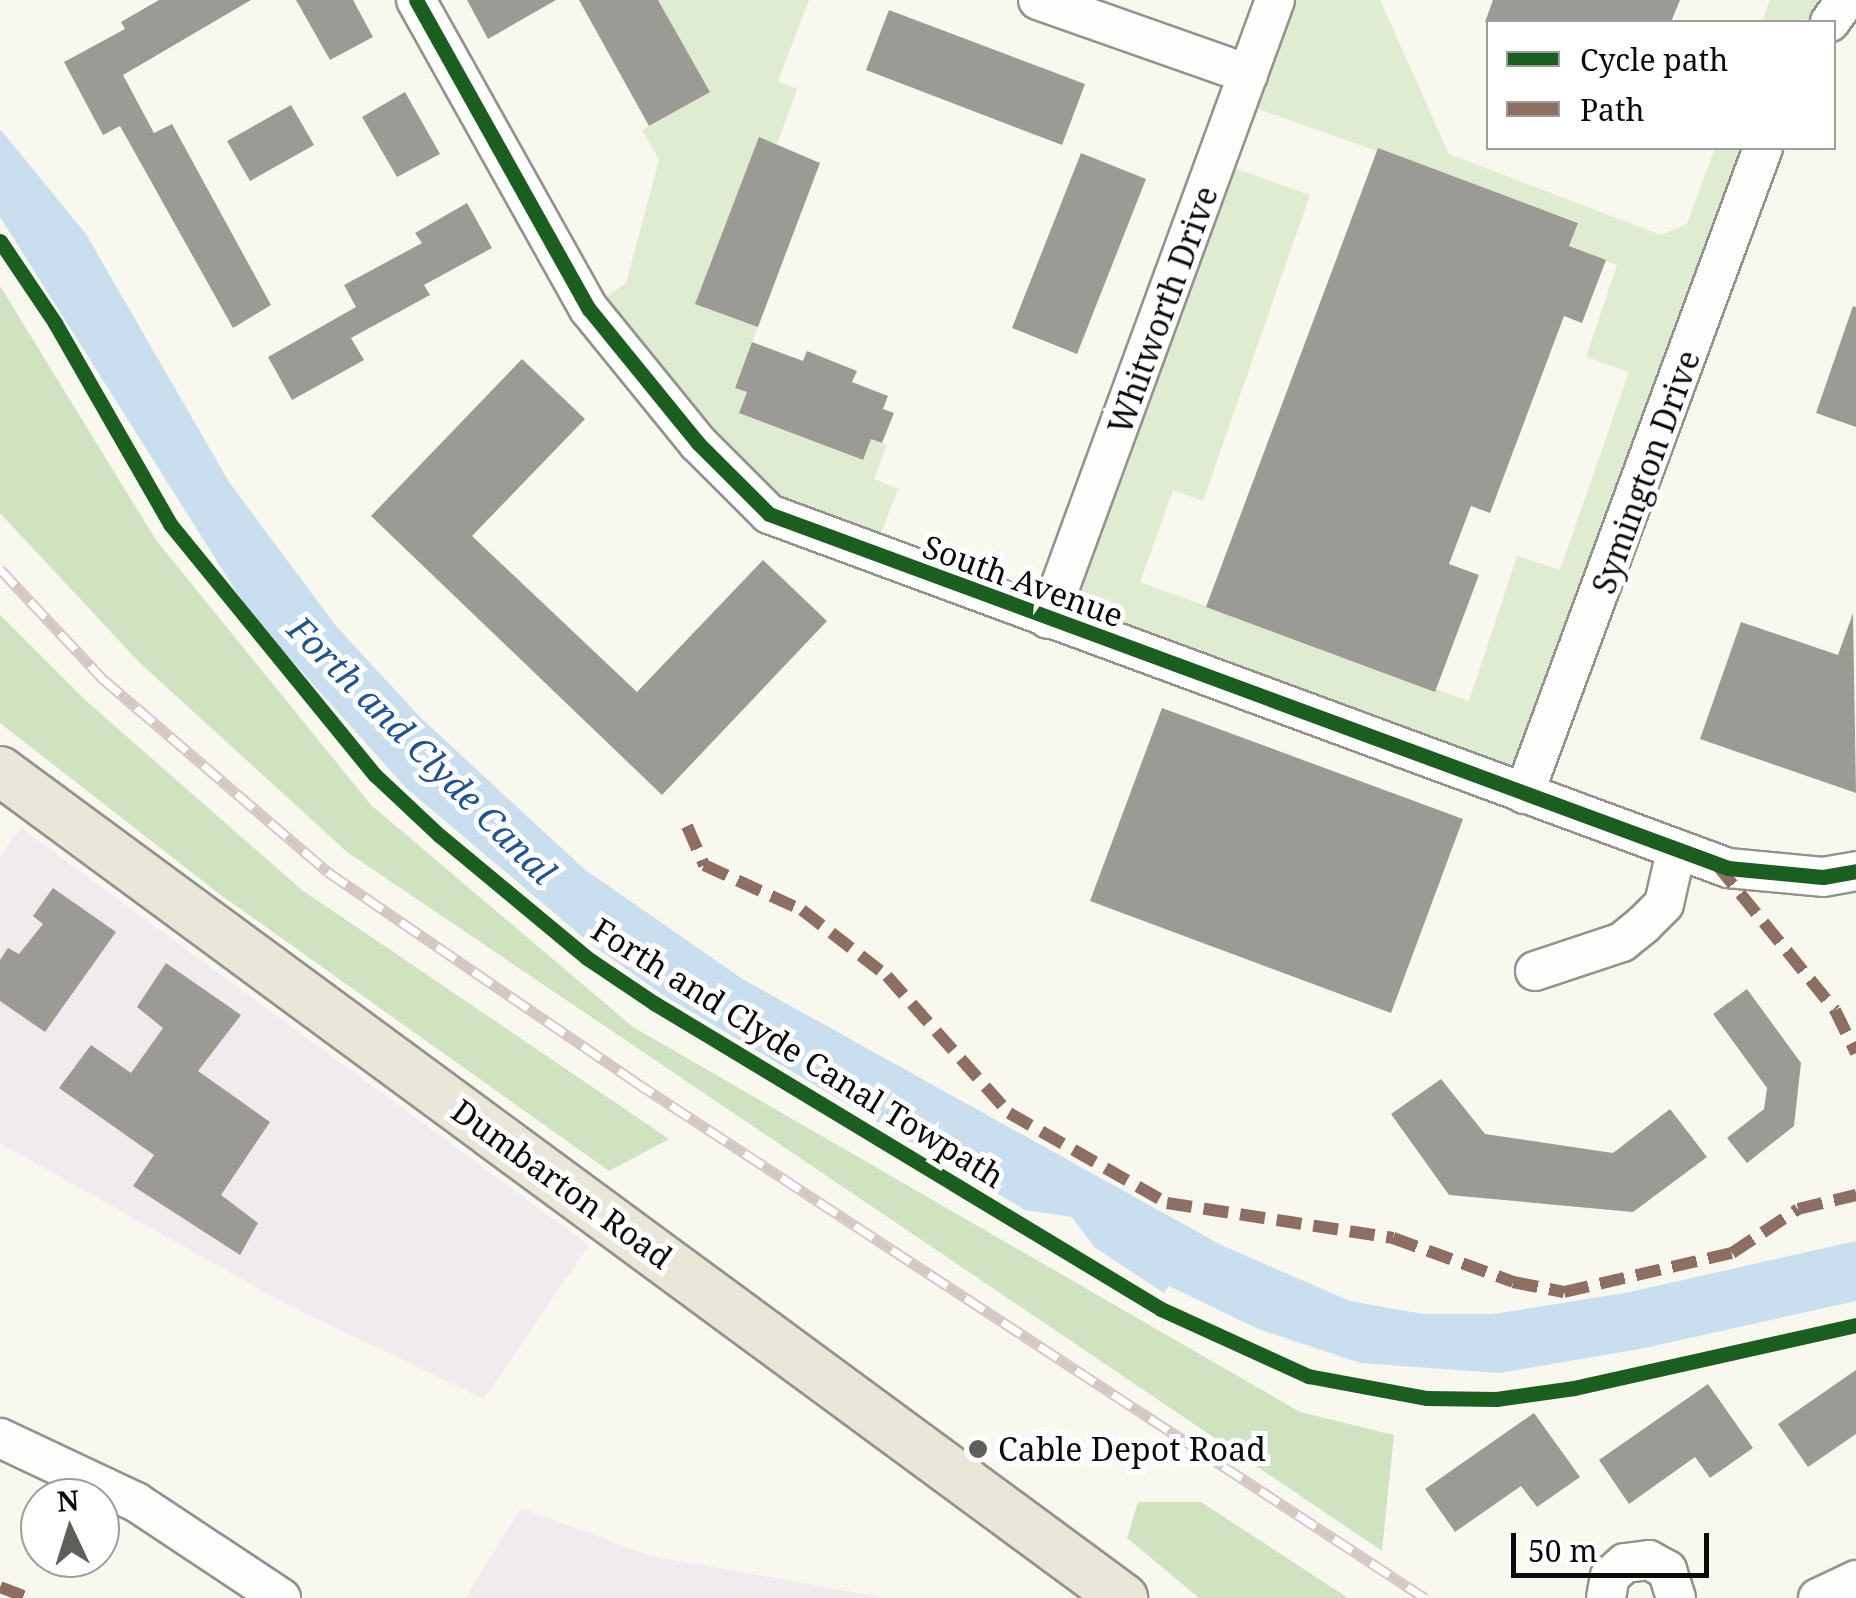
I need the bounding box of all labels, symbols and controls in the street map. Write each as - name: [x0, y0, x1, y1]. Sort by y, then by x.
- legend: [1486, 20, 1836, 150]
- text: Cycle path: [1580, 39, 1728, 80]
- text: Path: [1580, 89, 1645, 130]
- street label: Whitworth Drive: [1100, 181, 1226, 439]
- street label: Symington Drive: [1584, 345, 1708, 599]
- street label: South Avenue: [918, 527, 1128, 635]
- water label: Forth and Clyde Canal: [280, 608, 564, 892]
- street label: Forth and Clyde Canal Towpath: [585, 910, 1011, 1196]
- street label: Dumbarton Road: [445, 1091, 679, 1277]
- place label: Cable Depot Road: [998, 1430, 1266, 1468]
- marker: Cable Depot Road: [967, 1438, 989, 1460]
- north arrow: [20, 1478, 120, 1578]
- text: N: [56, 1480, 80, 1520]
- scale bar: [1516, 1513, 1714, 1575]
- text: 50 m: [1528, 1530, 1598, 1571]

